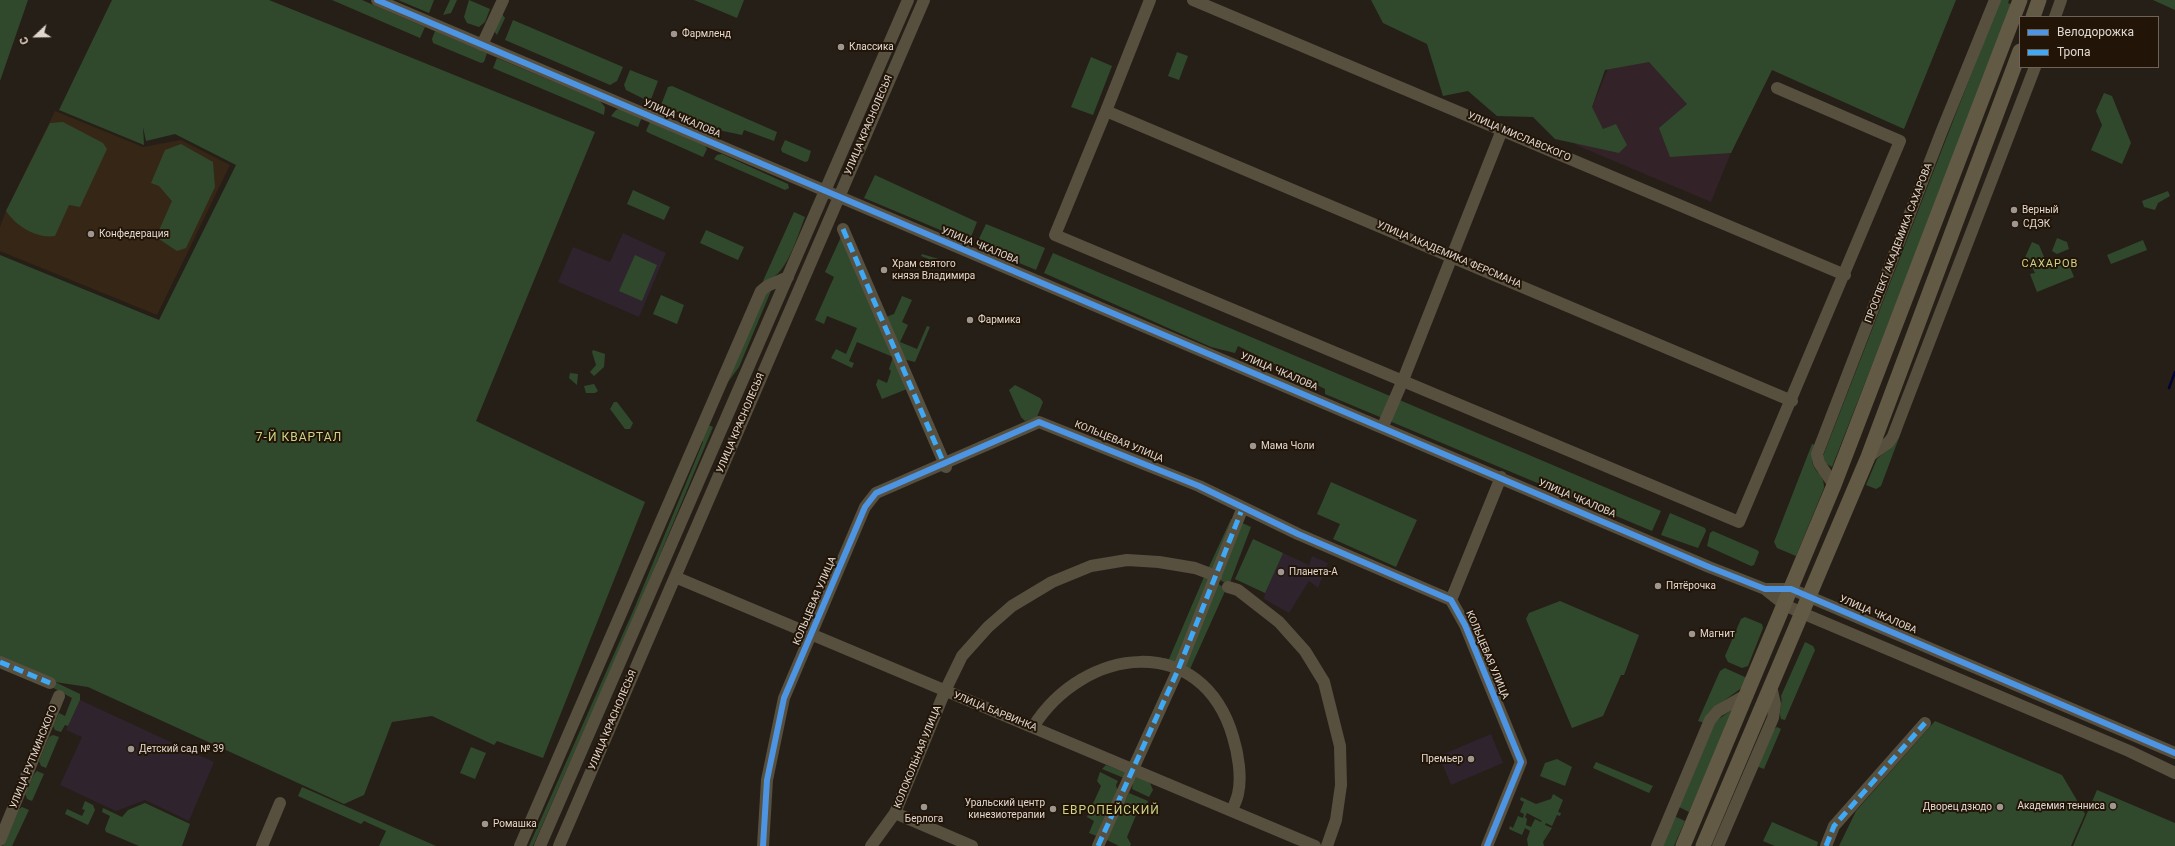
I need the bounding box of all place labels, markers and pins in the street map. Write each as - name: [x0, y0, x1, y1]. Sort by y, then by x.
- place label: Фармленд: [682, 28, 731, 40]
- marker: Фармленд: [669, 29, 679, 39]
- place label: Классика: [849, 41, 894, 53]
- marker: Классика: [836, 42, 846, 52]
- place label: Верный: [2022, 204, 2058, 216]
- marker: Верный: [2009, 205, 2019, 215]
- place label: СДЭК: [2023, 218, 2050, 230]
- marker: СДЭК: [2010, 219, 2020, 229]
- place label: Конфедерация: [99, 228, 169, 240]
- marker: Конфедерация: [86, 229, 96, 239]
- place label: Храм святого князя Владимира: [892, 258, 975, 282]
- marker: Храм святого князя Владимира: [879, 265, 889, 275]
- place label: Фармика: [978, 314, 1021, 326]
- marker: Фармика: [965, 315, 975, 325]
- place label: Мама Чоли: [1261, 440, 1315, 452]
- marker: Мама Чоли: [1248, 441, 1258, 451]
- place label: Планета-А: [1289, 566, 1338, 578]
- marker: Планета-А: [1276, 567, 1286, 577]
- place label: Пятёрочка: [1666, 580, 1716, 592]
- marker: Пятёрочка: [1653, 581, 1663, 591]
- place label: Магнит: [1700, 628, 1735, 640]
- marker: Магнит: [1687, 629, 1697, 639]
- place label: Детский сад № 39: [139, 743, 224, 755]
- marker: Детский сад № 39: [126, 744, 136, 754]
- place label: Премьер: [1421, 753, 1463, 765]
- marker: Премьер: [1466, 754, 1476, 764]
- place label: Уральский центр кинезиотерапии: [965, 797, 1045, 820]
- place label: Академия тенниса: [2017, 800, 2105, 812]
- place label: Дворец дзюдо: [1923, 801, 1992, 813]
- marker: Академия тенниса: [2108, 801, 2118, 811]
- marker: Берлога: [919, 802, 929, 812]
- marker: Дворец дзюдо: [1995, 802, 2005, 812]
- marker: Уральский центр кинезиотерапии: [1048, 804, 1058, 814]
- place label: Берлога: [905, 813, 943, 825]
- place label: Ромашка: [493, 818, 537, 830]
- marker: Ромашка: [480, 819, 490, 829]

